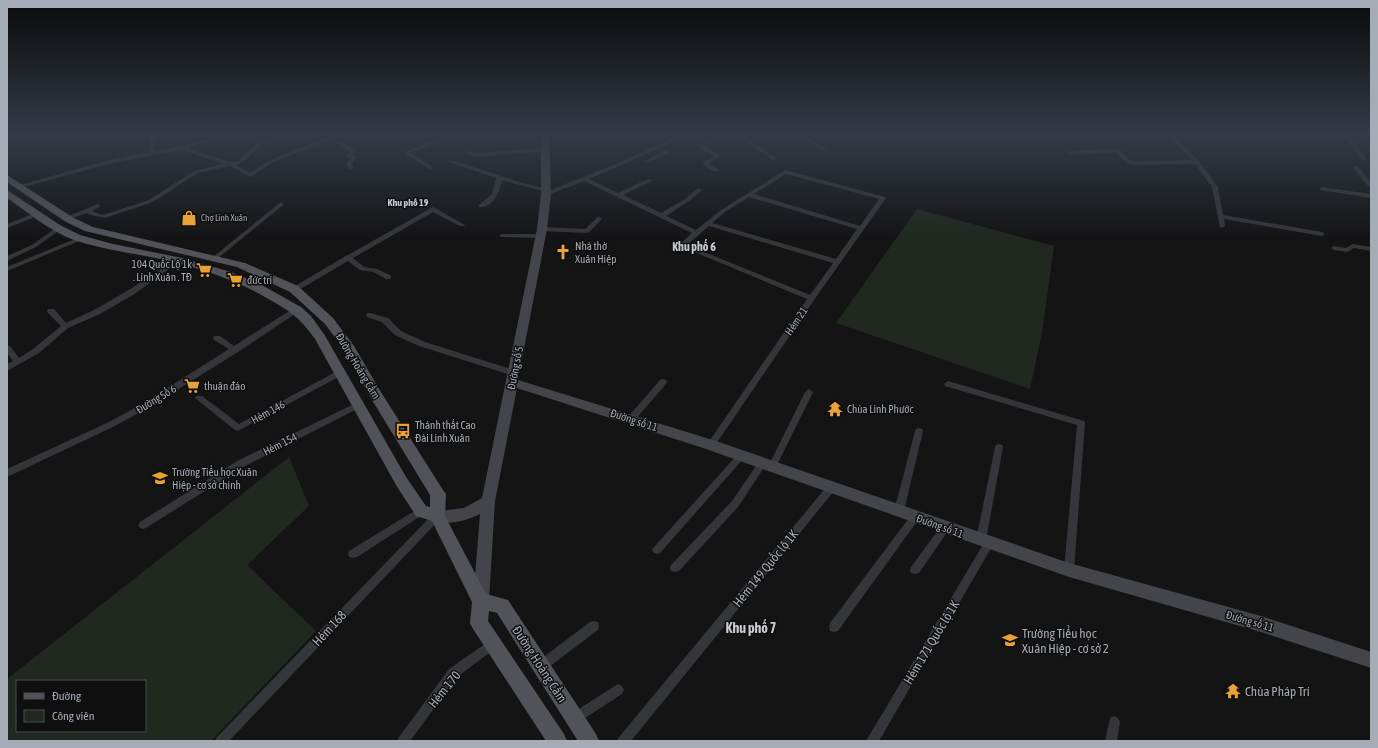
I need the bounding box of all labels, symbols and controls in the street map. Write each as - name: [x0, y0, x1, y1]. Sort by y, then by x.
- district label: Khu phố 19: [387, 197, 429, 208]
- shop icon: Chợ Linh Xuân: [180, 209, 198, 227]
- place label: Chợ Linh Xuân: [201, 213, 247, 223]
- district label: Khu phố 6: [672, 239, 716, 254]
- place label: Nhà thờ Xuân Hiệp: [575, 240, 616, 266]
- church icon: Nhà thờ Xuân Hiệp: [554, 243, 572, 261]
- place label: 104 Quốc Lộ 1k . Linh Xuân . TĐ: [132, 258, 192, 283]
- supermarket icon: 104 Quốc Lộ 1k . Linh Xuân . TĐ: [195, 261, 213, 279]
- supermarket icon: đức trí: [226, 271, 244, 289]
- place label: đức trí: [247, 274, 273, 286]
- street label: Hẻm 21: [782, 305, 810, 337]
- street label: Đường Hoàng Cầm: [334, 331, 382, 401]
- street label: Đường số 5: [505, 345, 525, 391]
- supermarket icon: thuận đào: [183, 377, 201, 395]
- place label: thuận đào: [204, 380, 245, 393]
- street label: Đường Số 6: [134, 382, 178, 416]
- street label: Hẻm 146: [249, 398, 287, 426]
- temple icon: Chùa Linh Phước: [826, 400, 844, 418]
- place label: Chùa Linh Phước: [847, 403, 914, 415]
- street label: Đường số 11: [609, 407, 659, 433]
- place label: Thánh thất Cao Đài Linh Xuân: [415, 419, 476, 444]
- bus stop icon: Thánh thất Cao Đài Linh Xuân: [394, 422, 412, 440]
- street label: Hẻm 154: [261, 430, 299, 458]
- place label: Trường Tiểu học Xuân Hiệp - cơ sở chính: [172, 465, 257, 492]
- school or university icon: Trường Tiểu học Xuân Hiệp - cơ sở chính: [151, 469, 169, 487]
- street label: Đường số 11: [915, 512, 965, 540]
- street label: Hẻm 149 Quốc lộ 1K: [730, 526, 801, 610]
- street label: Hẻm 171 Quốc lộ 1K: [901, 597, 963, 687]
- street label: Hẻm 168: [309, 608, 349, 649]
- street label: Đường số 11: [1225, 608, 1275, 634]
- district label: Khu phố 7: [726, 619, 776, 636]
- street label: Đường Hoàng Cầm: [509, 623, 570, 705]
- place label: Trường Tiểu học Xuân Hiệp - cơ sở 2: [1022, 625, 1109, 656]
- school or university icon: Trường Tiểu học Xuân Hiệp - cơ sở 2: [1001, 631, 1019, 649]
- street label: Hẻm 170: [425, 668, 464, 711]
- legend: [16, 680, 146, 732]
- temple icon: Chùa Pháp Trí: [1224, 682, 1242, 700]
- place label: Chùa Pháp Trí: [1245, 684, 1310, 699]
- text: Đường: [52, 689, 82, 703]
- text: Công viên: [52, 709, 95, 723]

